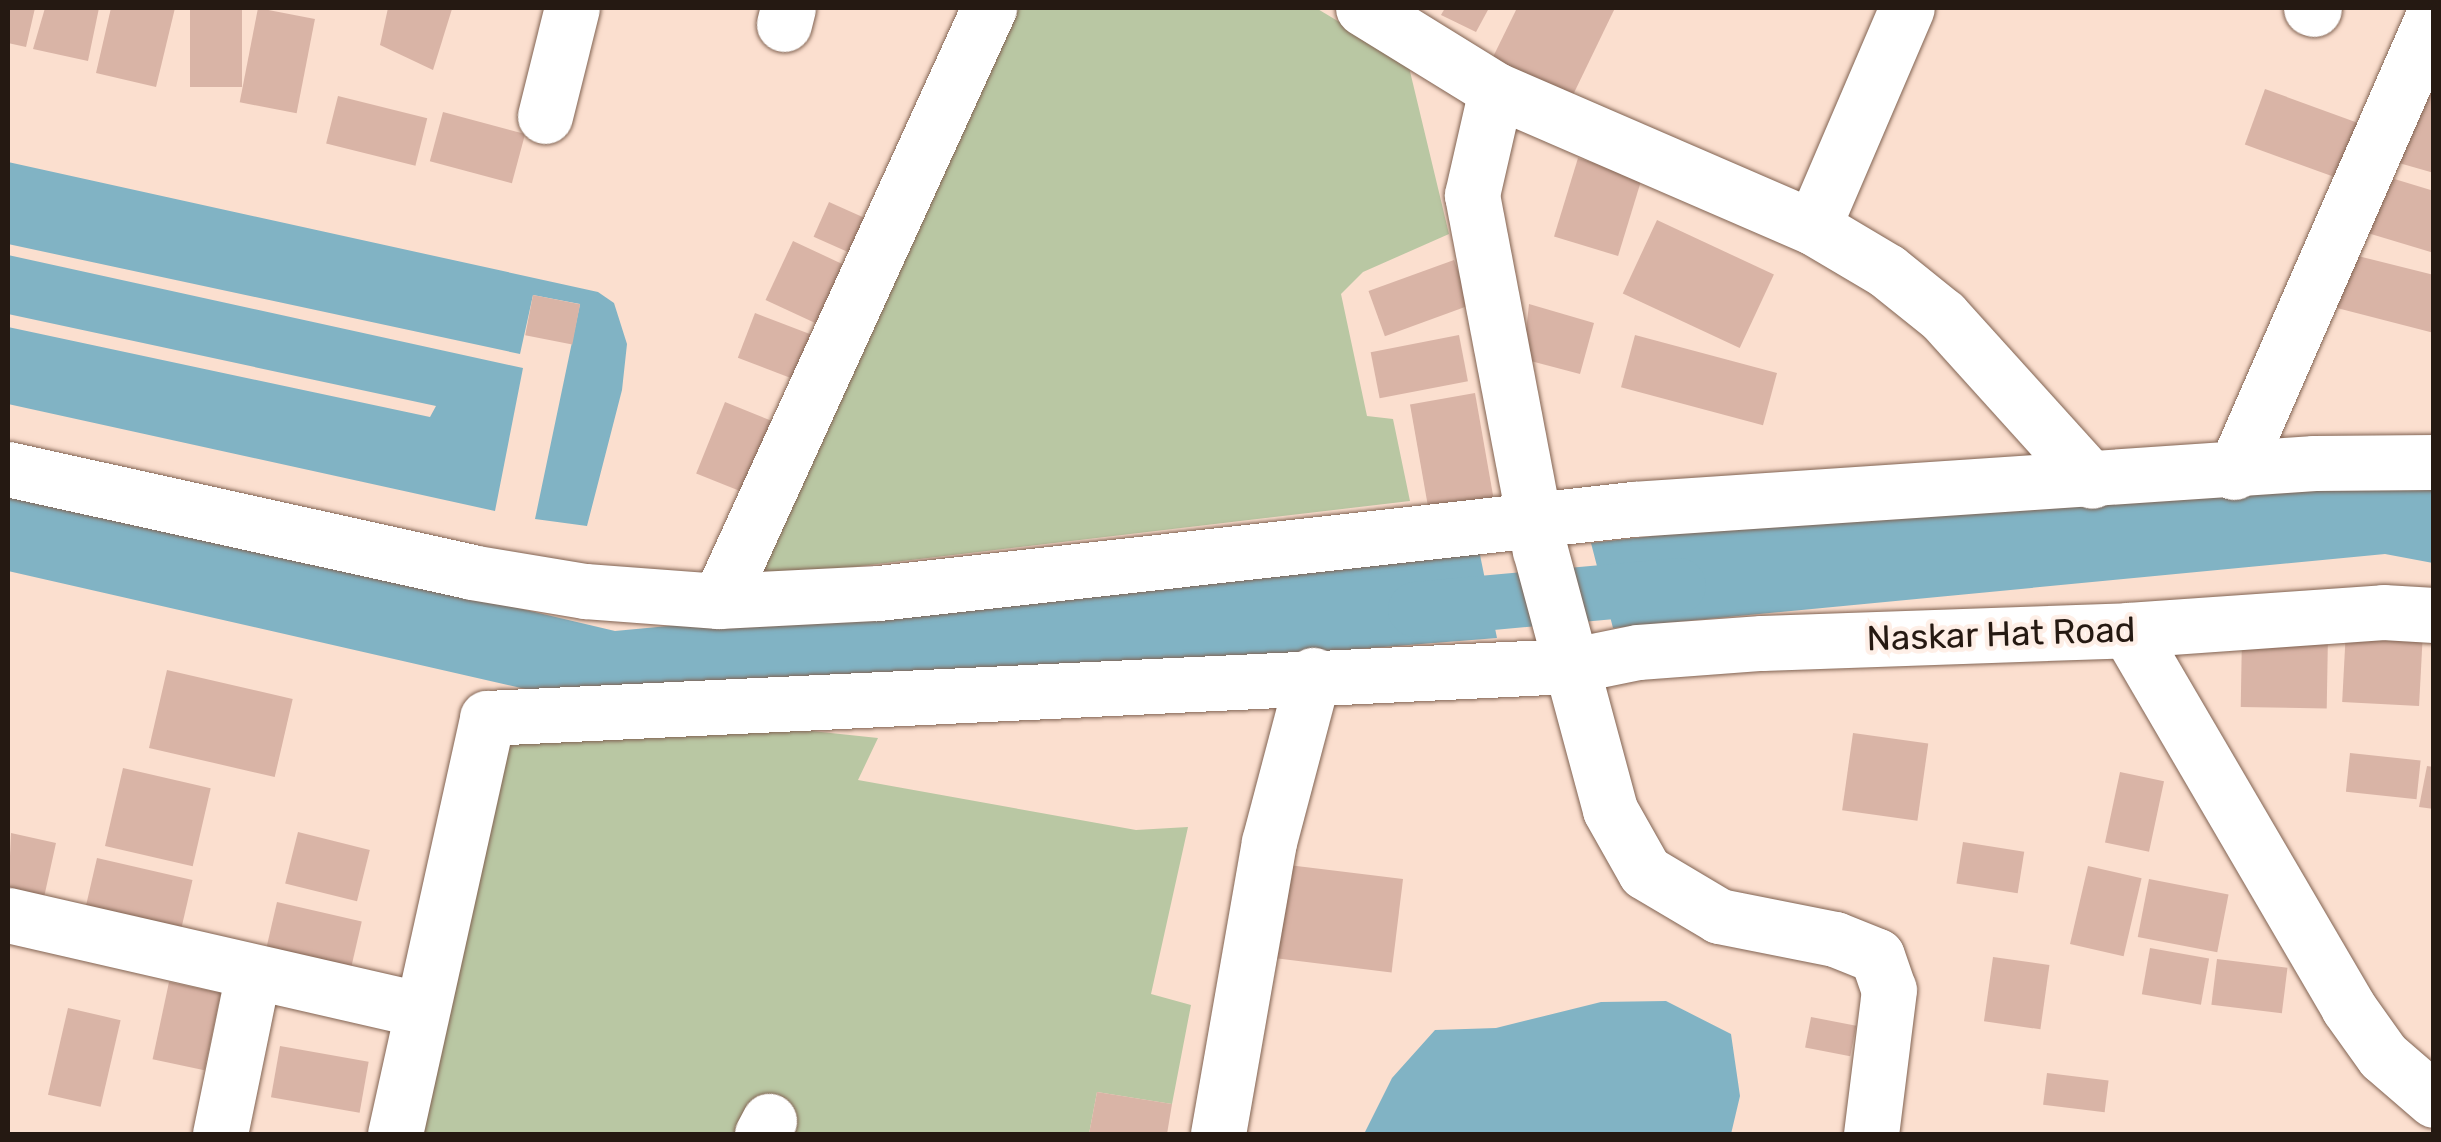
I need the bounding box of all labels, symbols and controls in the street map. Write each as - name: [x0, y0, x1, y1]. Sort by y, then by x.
- street label: Naskar Hat Road: [1865, 608, 2137, 660]

